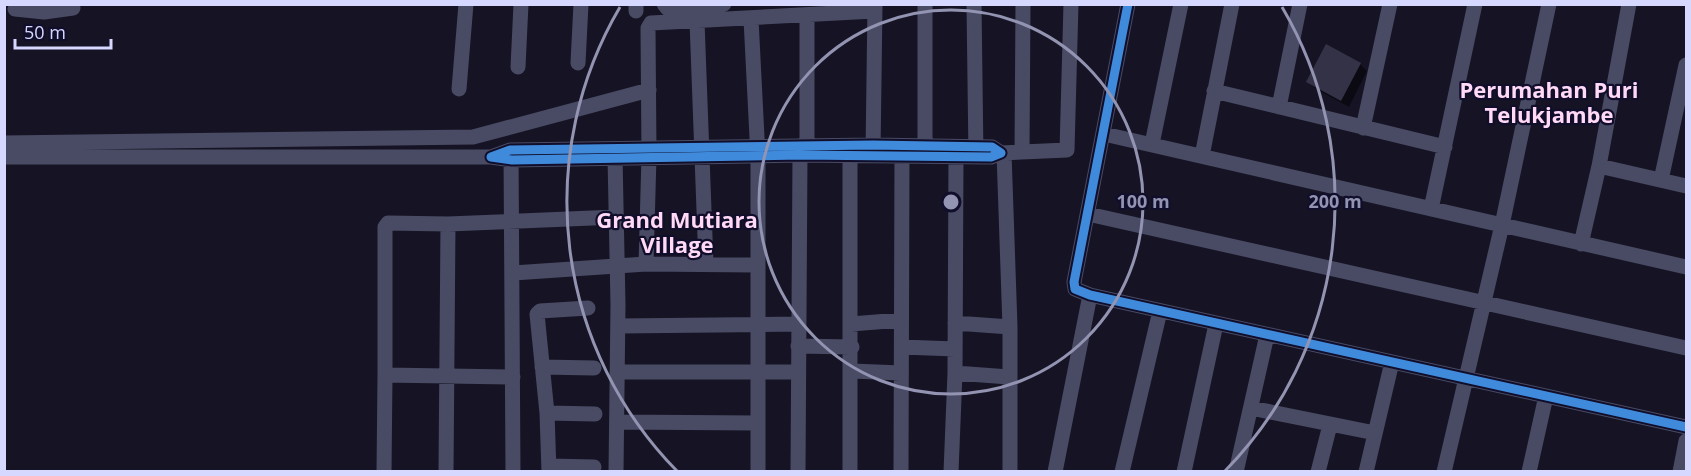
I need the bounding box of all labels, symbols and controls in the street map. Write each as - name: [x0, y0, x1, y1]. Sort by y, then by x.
- scale bar: [15, 12, 111, 50]
- text: 50 m: [24, 20, 66, 44]
- district label: Perumahan Puri Telukjambe: [1459, 74, 1639, 129]
- text: 100 m: [1116, 189, 1170, 213]
- text: 200 m: [1308, 189, 1362, 213]
- centre of rings: [941, 192, 961, 212]
- district label: Grand Mutiara Village: [596, 204, 758, 259]

